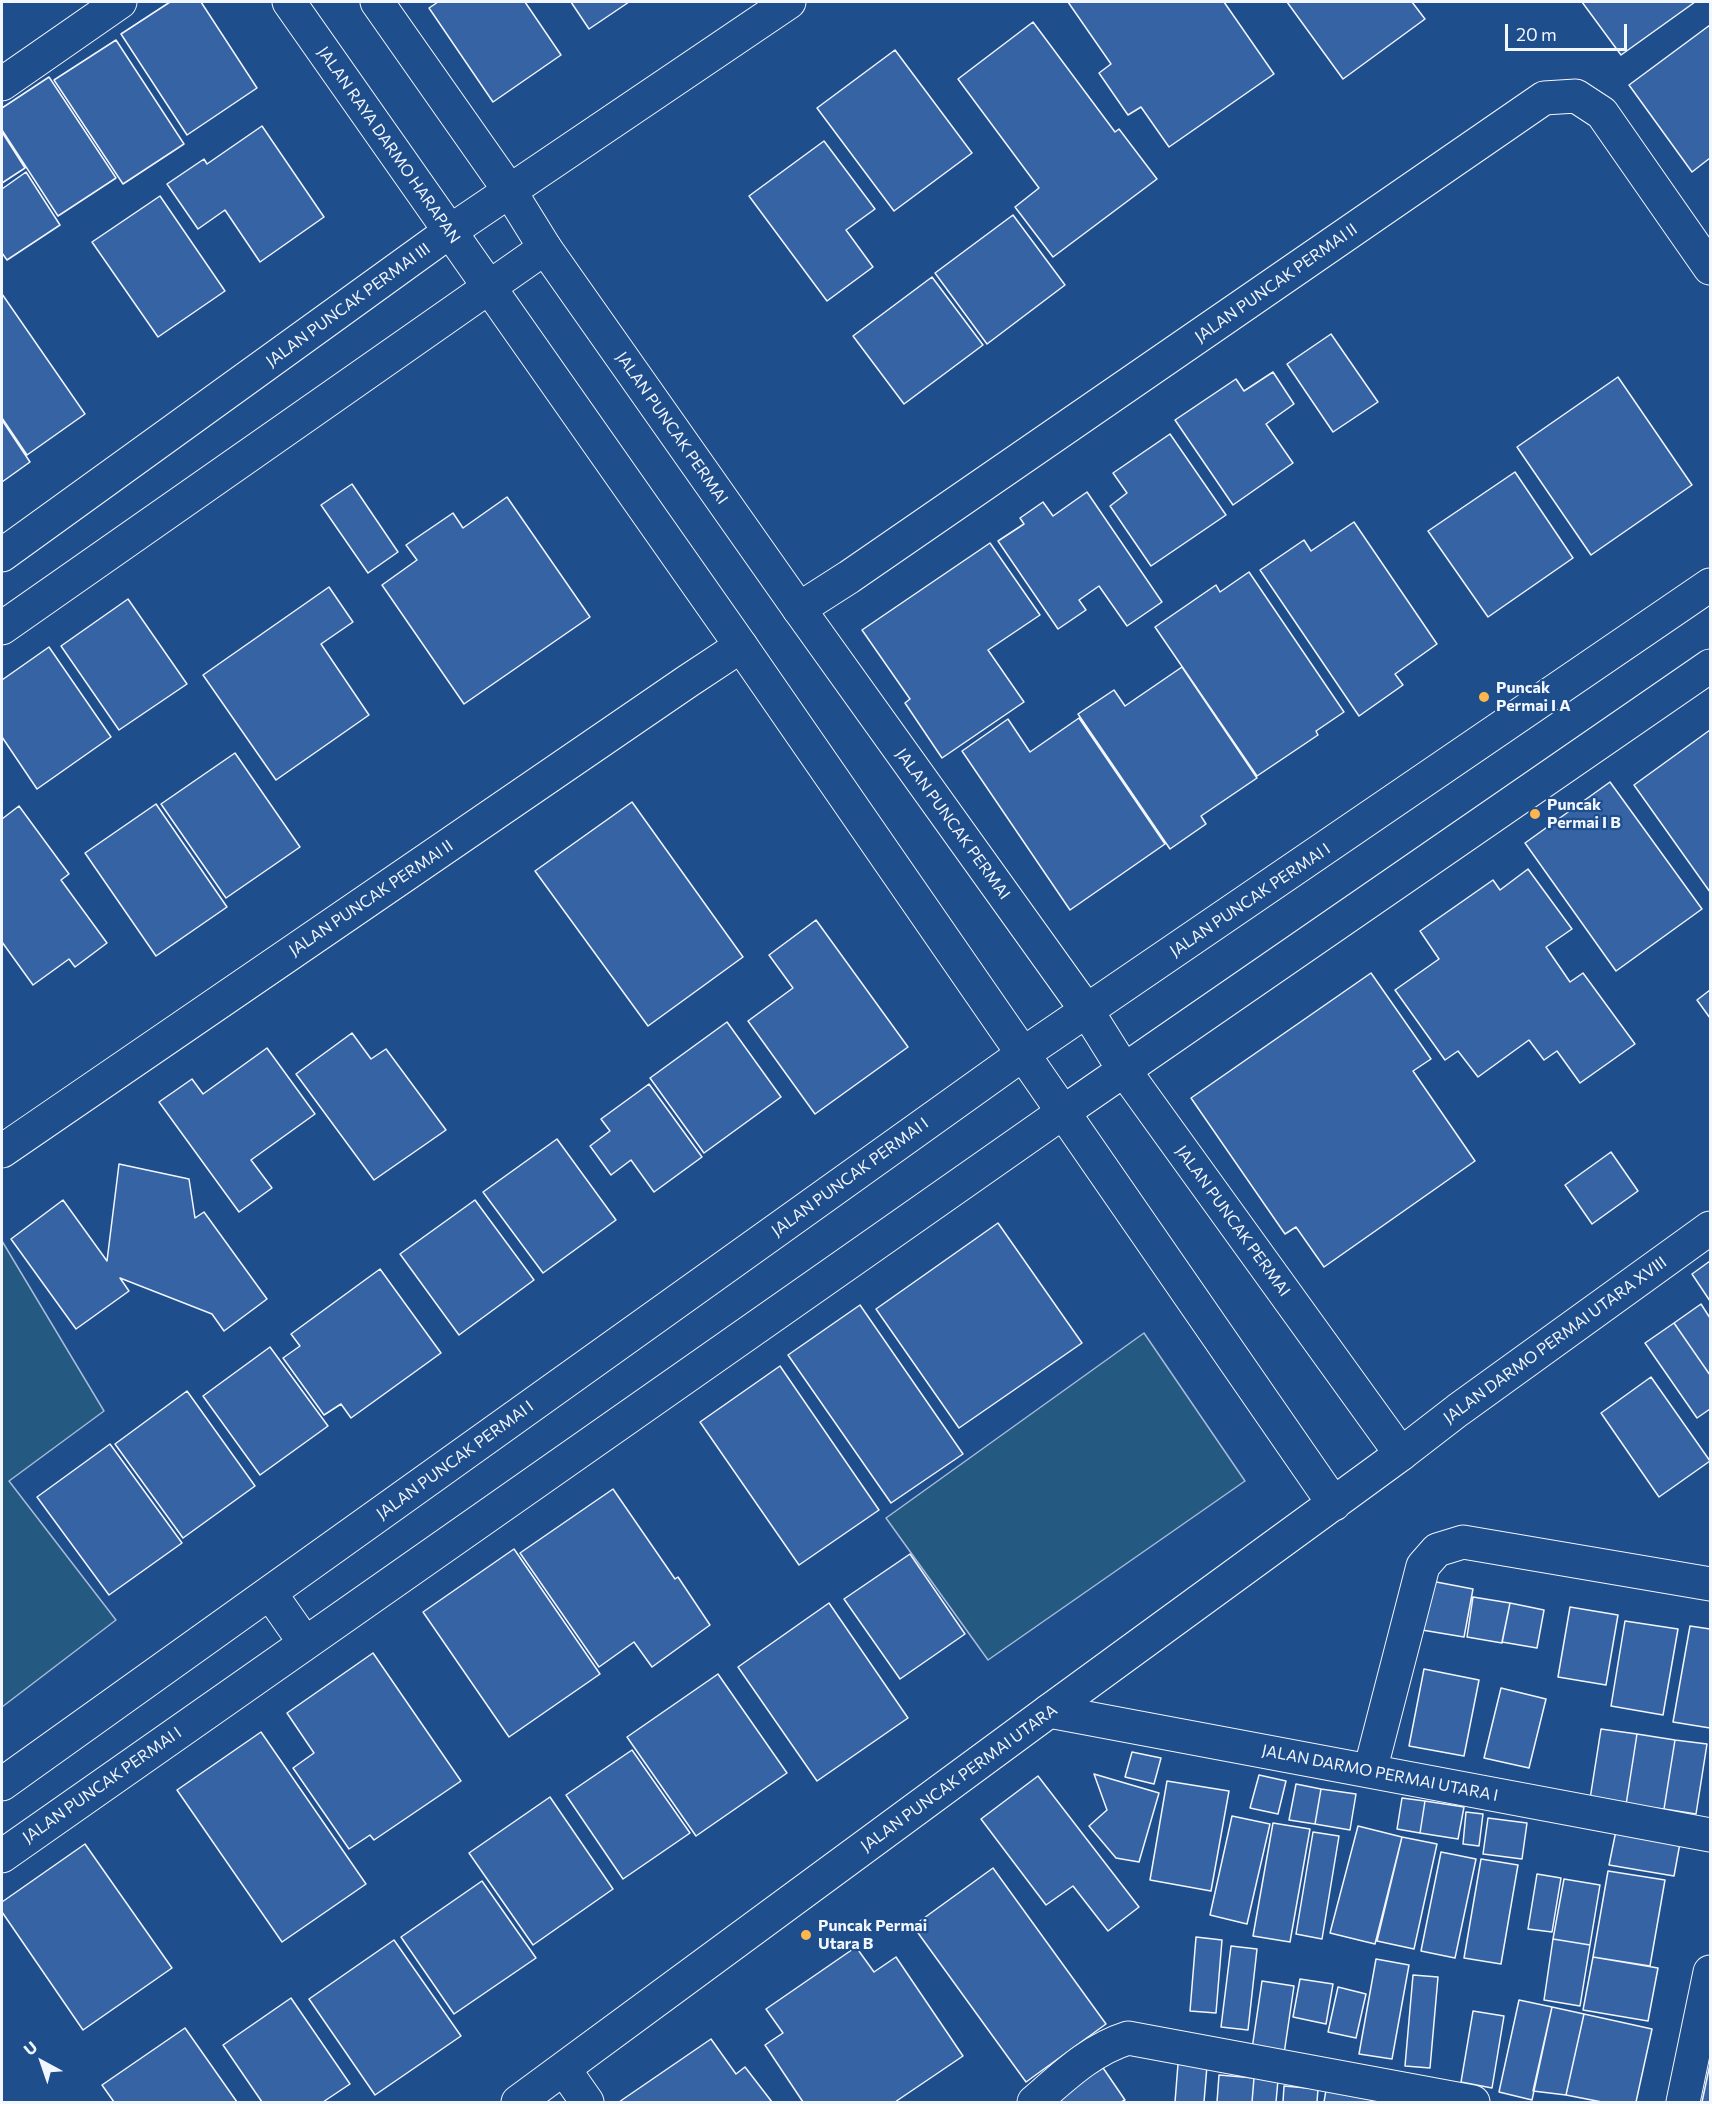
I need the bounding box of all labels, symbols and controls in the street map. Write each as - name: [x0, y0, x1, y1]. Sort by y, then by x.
- scale bar: [1508, 12, 1630, 50]
- text: 20 m: [1516, 23, 1557, 45]
- street label: JALAN RAYA DARMO HARAPAN: [314, 43, 464, 247]
- street label: JALAN PUNCAK PERMAI II: [1191, 220, 1361, 346]
- street label: JALAN PUNCAK PERMAI III: [262, 239, 434, 371]
- street label: JALAN PUNCAK PERMAI: [612, 348, 732, 508]
- place label: Puncak Permai I A: [1496, 678, 1571, 716]
- marker: Puncak Permai I A: [1477, 690, 1491, 704]
- street label: JALAN PUNCAK PERMAI: [892, 745, 1014, 903]
- place label: Puncak Permai I B: [1547, 795, 1621, 833]
- marker: Puncak Permai I B: [1528, 807, 1542, 821]
- street label: JALAN PUNCAK PERMAI II: [285, 836, 457, 960]
- street label: JALAN PUNCAK PERMAI I: [1166, 839, 1334, 961]
- street label: JALAN PUNCAK PERMAI I: [768, 1114, 932, 1240]
- street label: JALAN PUNCAK PERMAI: [1172, 1142, 1294, 1300]
- street label: JALAN DARMO PERMAI UTARA XVIII: [1440, 1253, 1670, 1427]
- street label: JALAN PUNCAK PERMAI I: [373, 1397, 537, 1523]
- street label: JALAN PUNCAK PERMAI UTARA: [857, 1700, 1061, 1856]
- street label: JALAN PUNCAK PERMAI I: [19, 1723, 185, 1847]
- street label: JALAN DARMO PERMAI UTARA I: [1260, 1741, 1500, 1805]
- place label: Puncak Permai Utara B: [818, 1916, 927, 1954]
- marker: Puncak Permai Utara B: [799, 1928, 813, 1942]
- north arrow: [12, 2032, 72, 2092]
- text: U: [20, 2037, 41, 2059]

